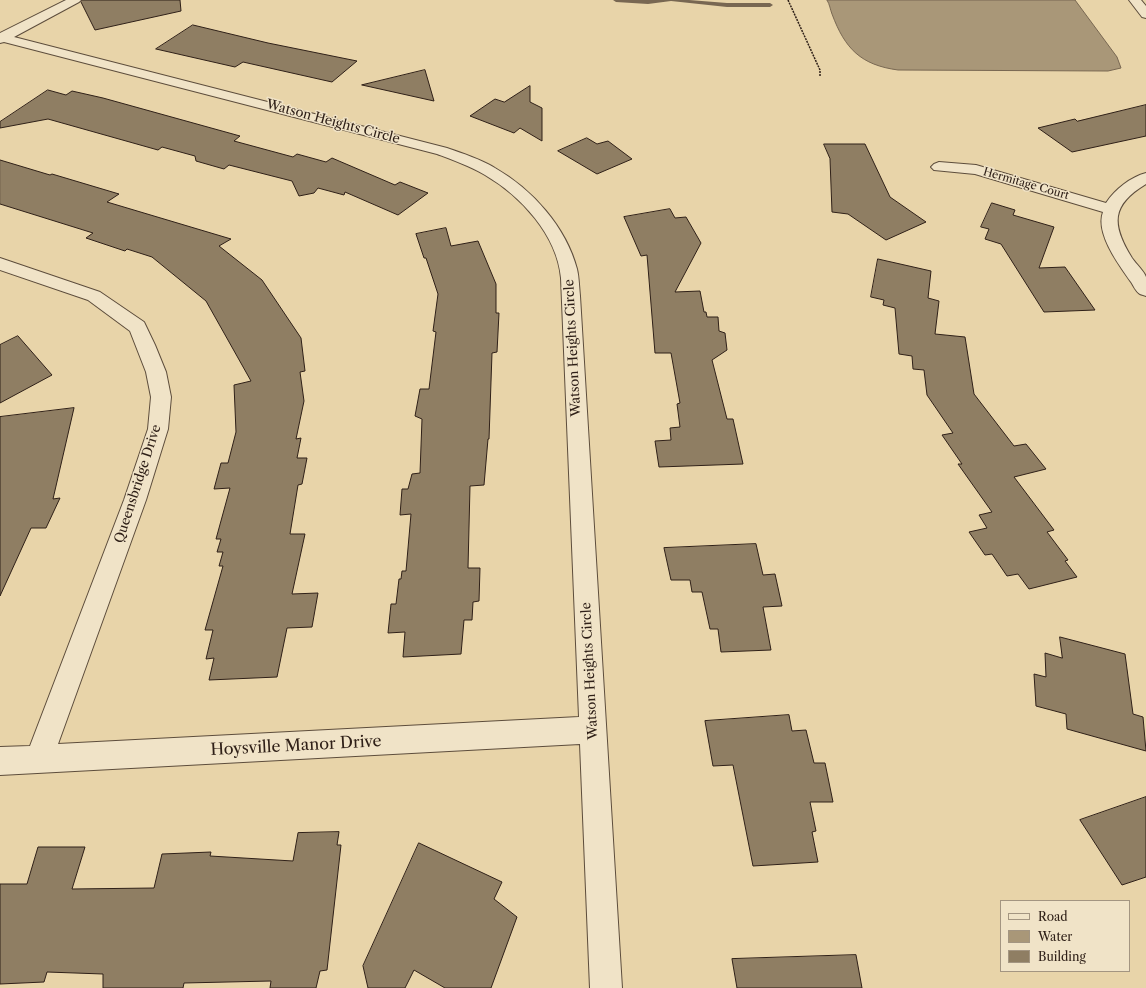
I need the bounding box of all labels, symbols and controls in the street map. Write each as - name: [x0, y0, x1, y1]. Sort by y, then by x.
- street label: Watson Heights Circle: [264, 97, 402, 147]
- street label: Hermitage Court: [982, 165, 1070, 203]
- street label: Watson Heights Circle: [562, 279, 584, 417]
- street label: Queensbridge Drive: [111, 423, 165, 545]
- street label: Watson Heights Circle: [579, 602, 601, 740]
- street label: Hoysville Manor Drive: [210, 732, 382, 760]
- legend: [1000, 900, 1130, 972]
- text: Road: [1038, 909, 1068, 924]
- text: Water: [1038, 929, 1072, 944]
- text: Building: [1038, 949, 1086, 964]

